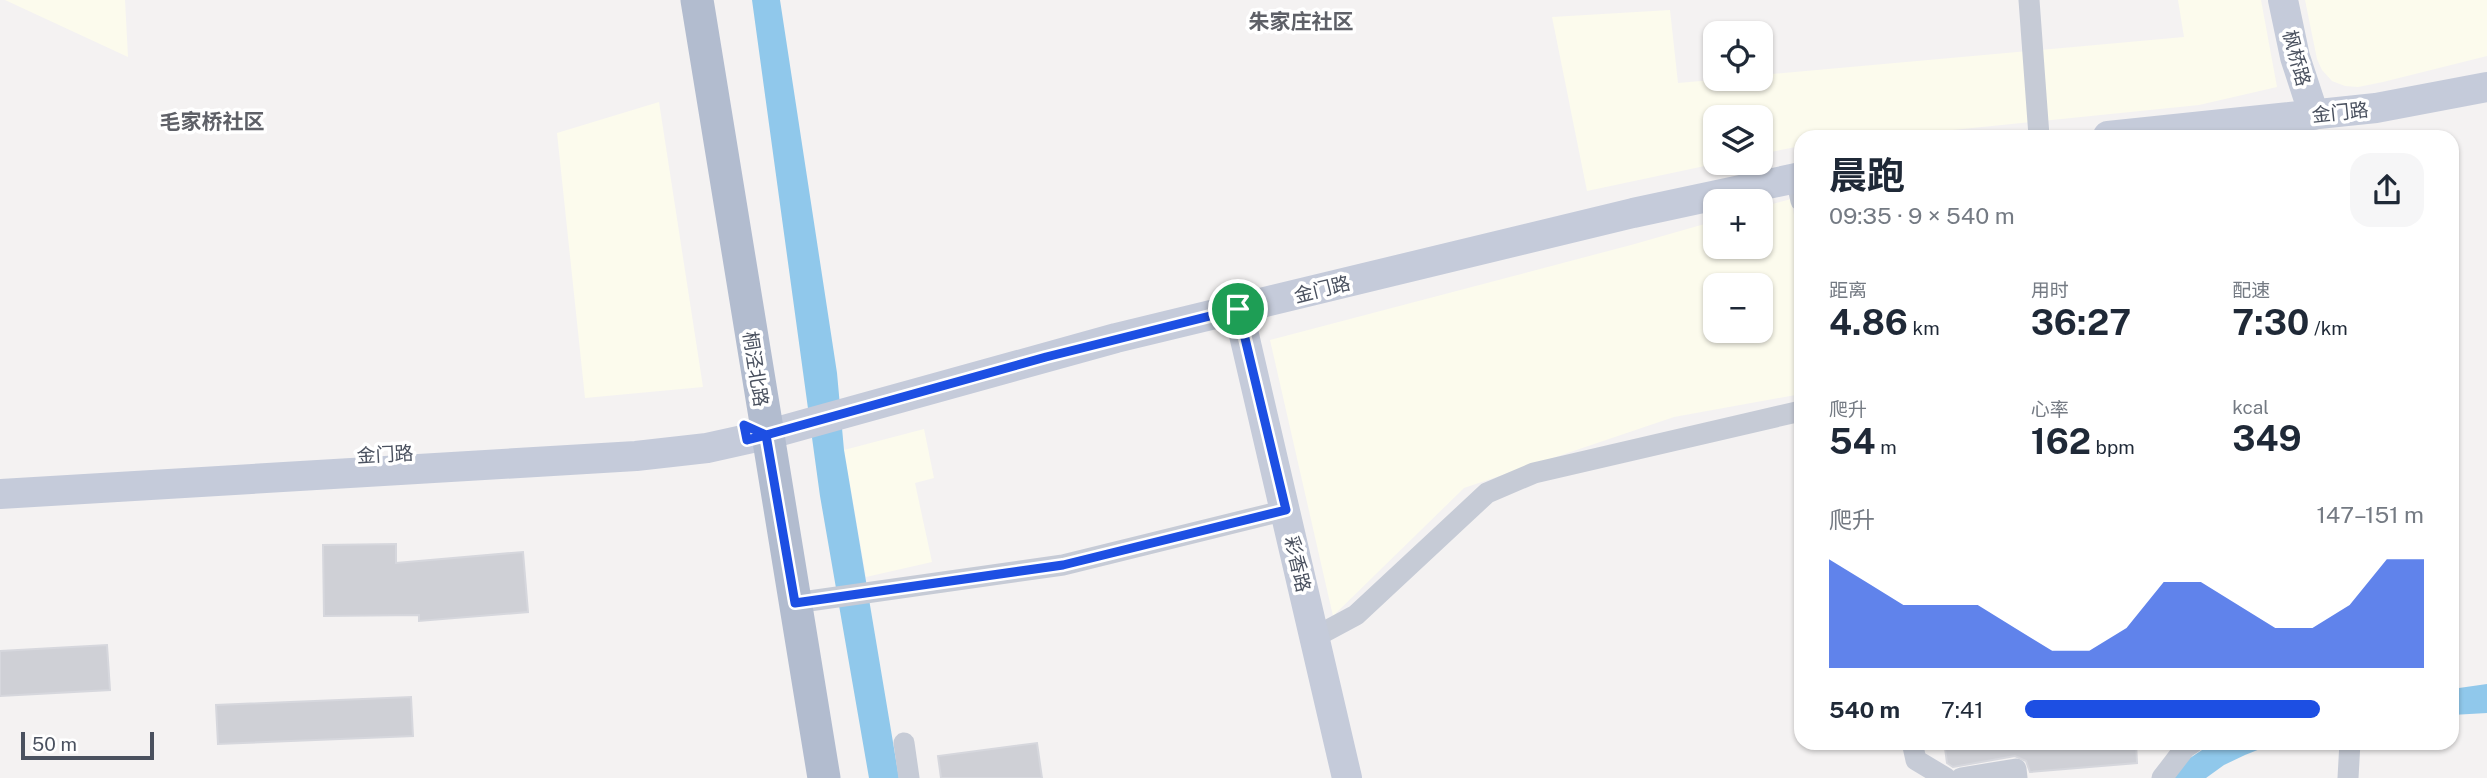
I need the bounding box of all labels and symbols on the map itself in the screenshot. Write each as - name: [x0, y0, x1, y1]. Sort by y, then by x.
- district label: 朱家庄社区: [1249, 9, 1354, 34]
- street label: 枫桥路: [2279, 28, 2315, 88]
- street label: 金门路: [2310, 98, 2370, 126]
- district label: 毛家桥社区: [160, 109, 265, 134]
- street label: 金门路: [1292, 271, 1352, 307]
- pin: [1208, 279, 1268, 339]
- street label: 桐泾北路: [739, 330, 773, 408]
- street label: 金门路: [356, 442, 414, 466]
- street label: 彩香路: [1281, 534, 1315, 594]
- scale bar: [21, 729, 154, 761]

